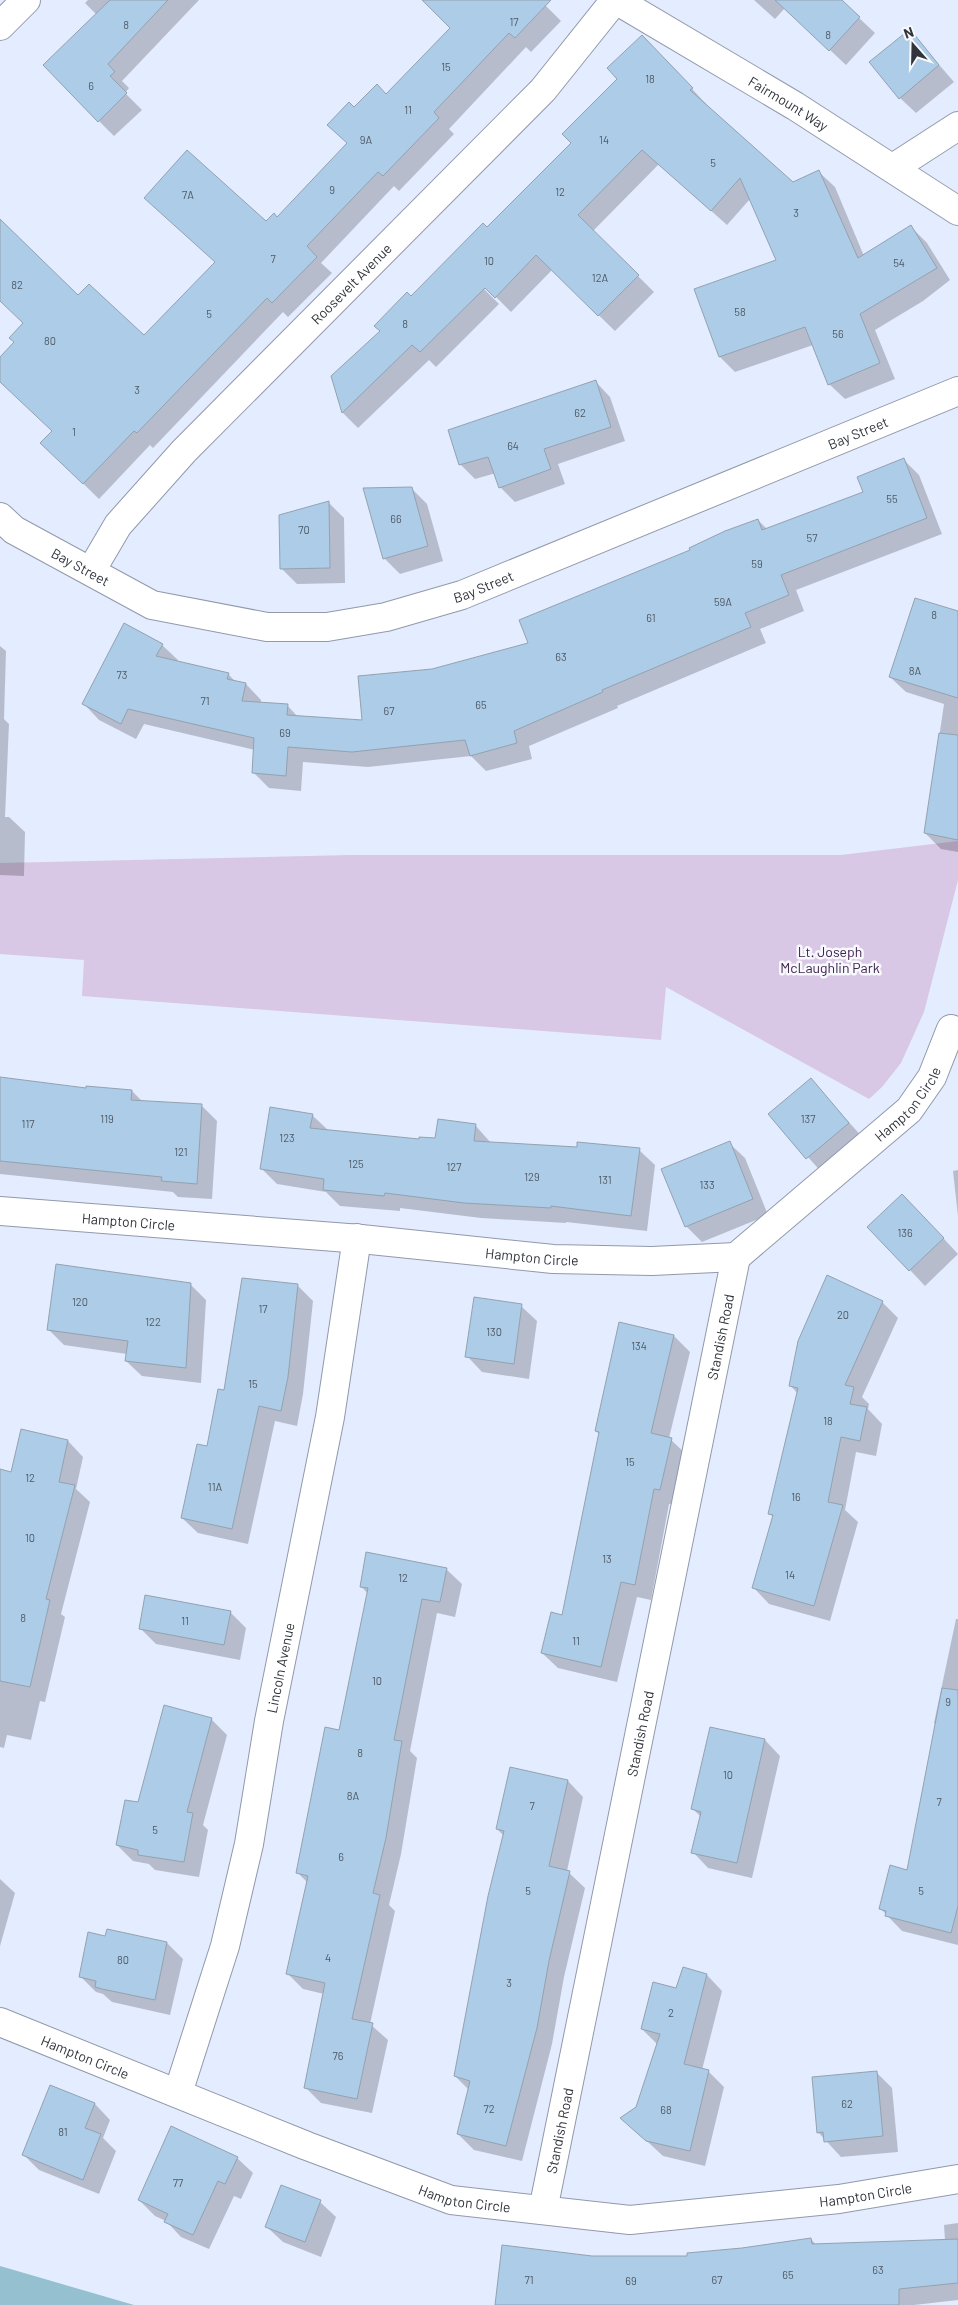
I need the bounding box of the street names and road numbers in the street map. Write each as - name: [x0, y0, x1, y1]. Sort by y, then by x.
- street label: Fairmount Way: [746, 72, 832, 134]
- street label: Roosevelt Avenue: [307, 239, 395, 327]
- street label: Bay Street: [825, 412, 890, 452]
- street label: Bay Street: [49, 544, 113, 589]
- street label: Bay Street: [451, 566, 516, 606]
- street label: Hampton Circle: [871, 1064, 944, 1144]
- street label: Hampton Circle: [81, 1209, 176, 1233]
- street label: Hampton Circle: [485, 1244, 579, 1268]
- street label: Standish Road: [703, 1292, 737, 1381]
- street label: Lincoln Avenue: [262, 1621, 297, 1715]
- street label: Standish Road: [622, 1689, 656, 1778]
- street label: Hampton Circle: [39, 2031, 132, 2082]
- street label: Standish Road: [542, 2086, 576, 2175]
- street label: Hampton Circle: [818, 2178, 913, 2209]
- street label: Hampton Circle: [416, 2180, 511, 2215]

